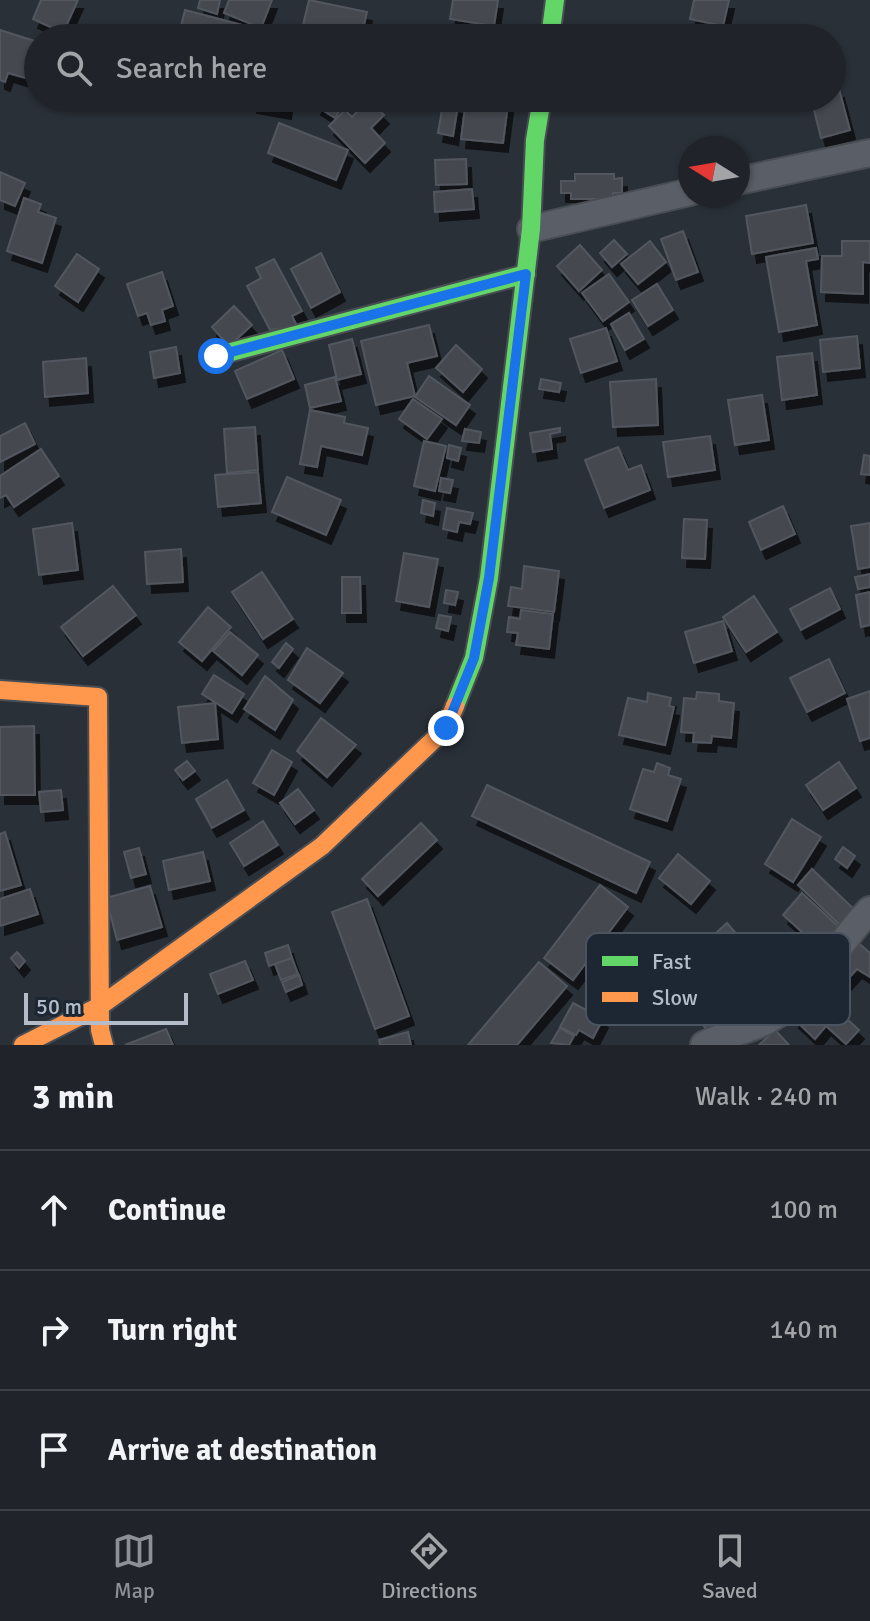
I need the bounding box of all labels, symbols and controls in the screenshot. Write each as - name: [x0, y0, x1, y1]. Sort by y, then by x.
- search box: [24, 24, 846, 112]
- icon: search: [52, 46, 96, 90]
- text: Search here: [116, 50, 267, 87]
- north arrow: [678, 136, 750, 208]
- route start: [198, 338, 234, 374]
- route end: [428, 710, 464, 746]
- legend: [586, 933, 850, 1025]
- text: Fast: [652, 948, 692, 975]
- text: Slow: [652, 984, 698, 1011]
- scale bar: [24, 989, 188, 1025]
- text: 50 m: [36, 993, 82, 1020]
- text: 3 min: [32, 1076, 114, 1118]
- text: Walk · 240 m: [695, 1081, 838, 1113]
- icon: ahead: [32, 1188, 76, 1232]
- text: Continue: [108, 1192, 226, 1229]
- text: 100 m: [769, 1194, 838, 1226]
- icon: right: [32, 1308, 76, 1352]
- text: Turn right: [108, 1312, 237, 1349]
- text: 140 m: [769, 1314, 838, 1346]
- icon: arrive: [32, 1428, 76, 1472]
- text: Arrive at destination: [108, 1432, 377, 1469]
- tab: Map: [112, 1529, 156, 1604]
- tab: Directions: [381, 1529, 477, 1604]
- tab: Saved: [702, 1529, 758, 1604]

